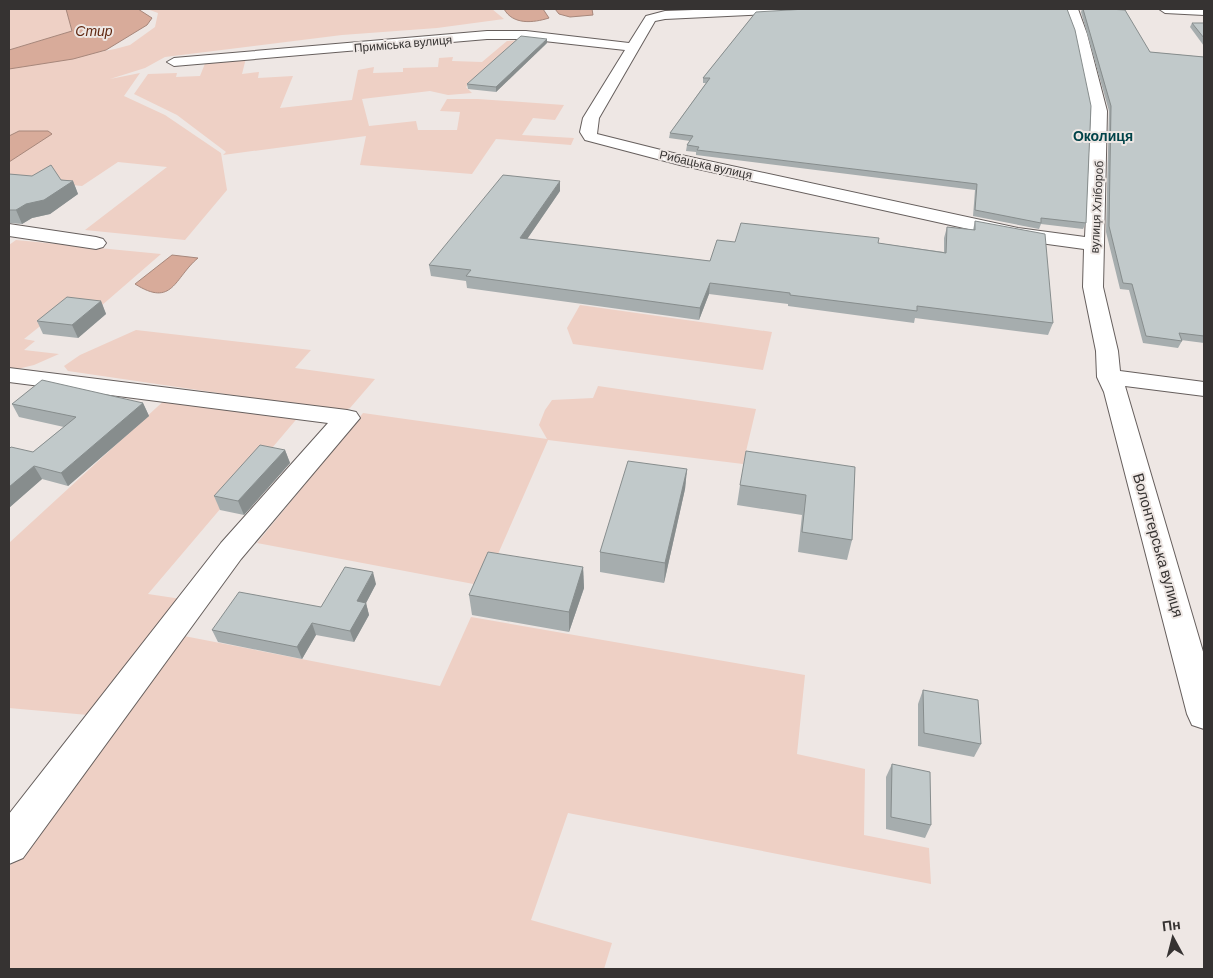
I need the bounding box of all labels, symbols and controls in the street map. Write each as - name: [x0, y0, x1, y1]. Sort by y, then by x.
- water label: Стир: [75, 22, 113, 39]
- street label: Приміська вулиця: [353, 32, 453, 55]
- district label: Околиця: [1073, 127, 1133, 144]
- street label: Рибацька вулиця: [658, 147, 754, 182]
- street label: вулиця Хлібороб: [1087, 160, 1106, 254]
- street label: Волонтерська вулиця: [1130, 471, 1188, 619]
- north arrow: [1148, 913, 1198, 963]
- text: Пн: [1161, 915, 1182, 934]

